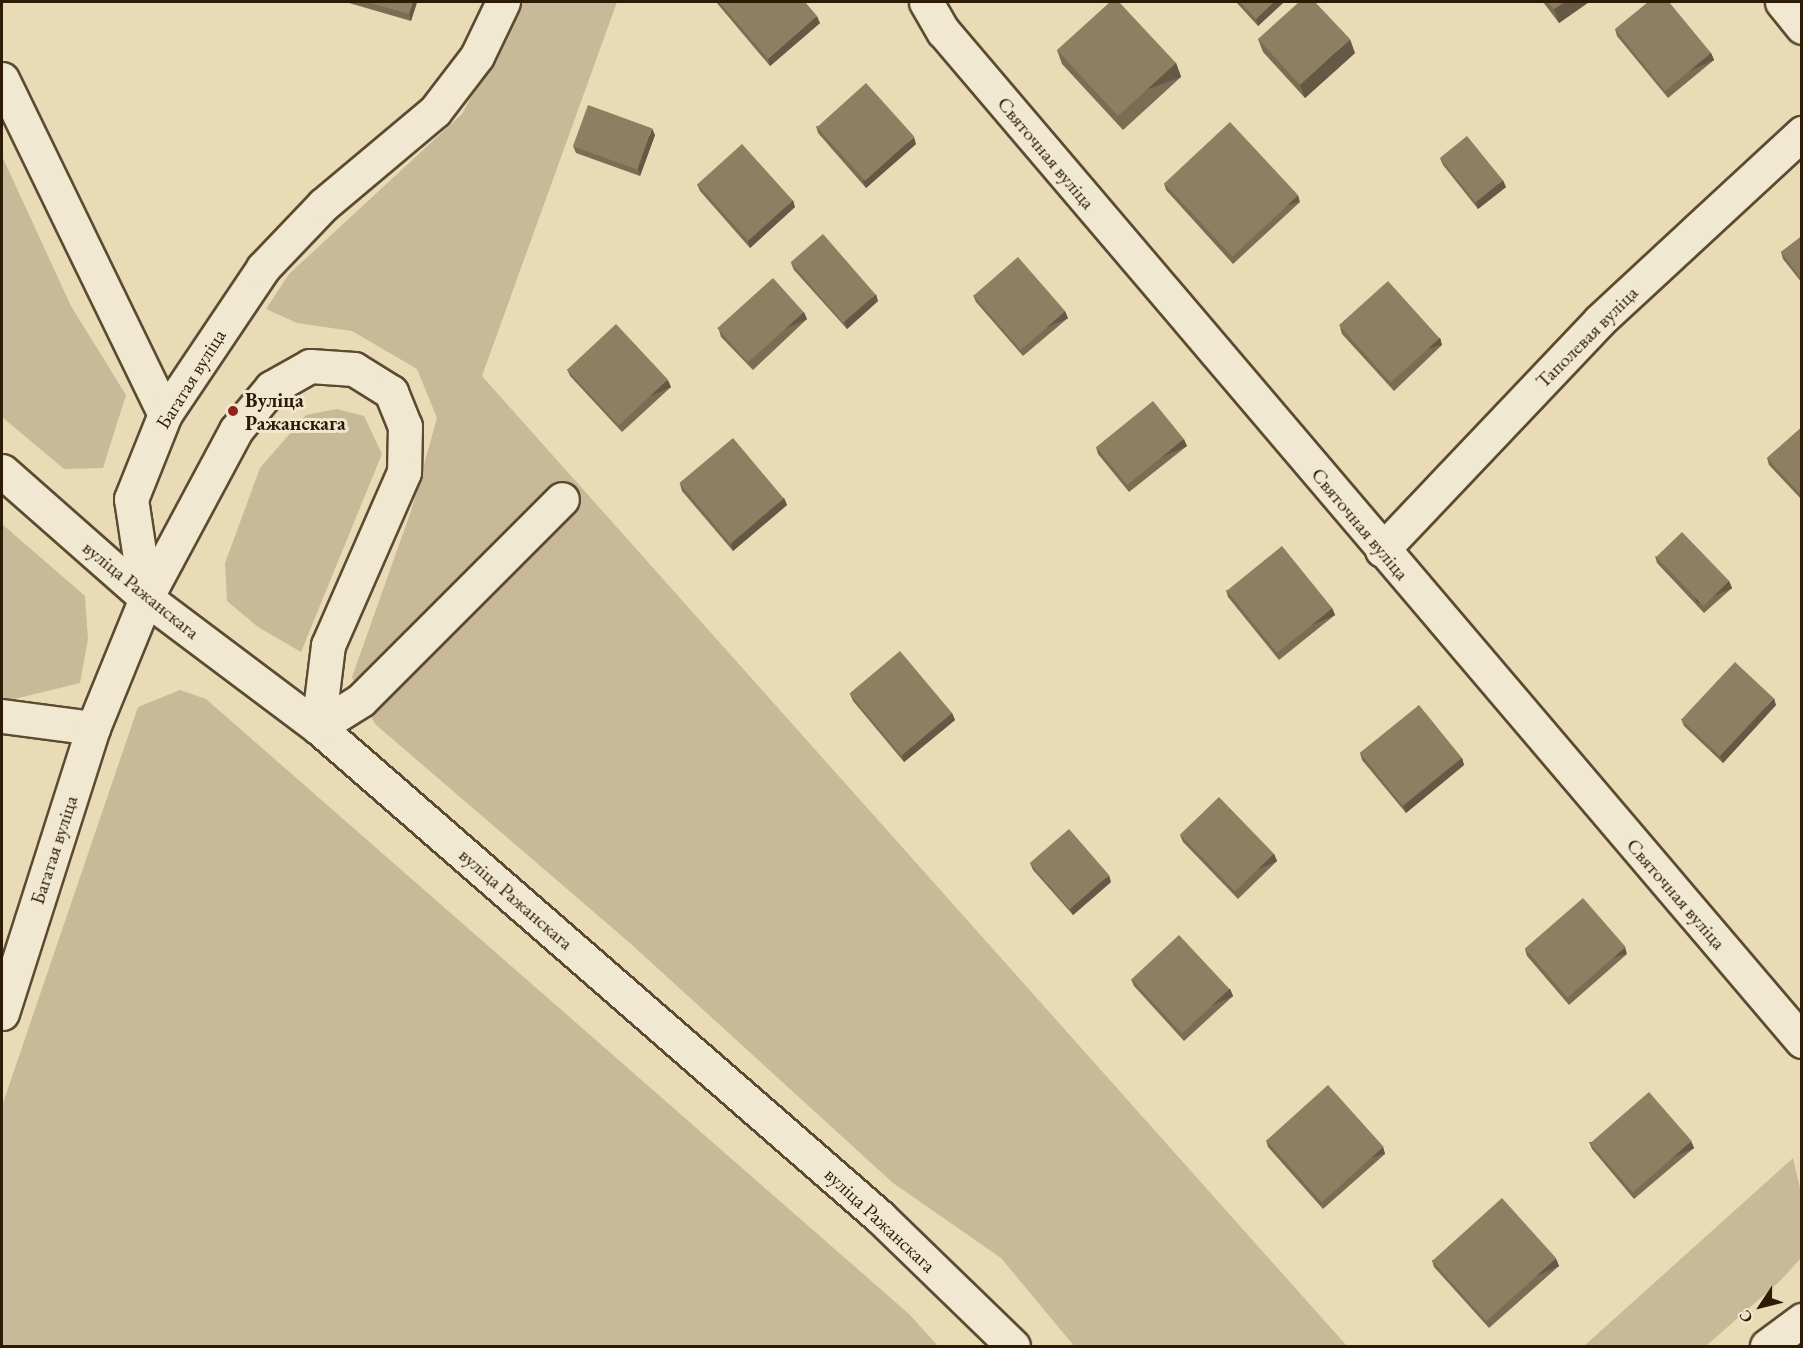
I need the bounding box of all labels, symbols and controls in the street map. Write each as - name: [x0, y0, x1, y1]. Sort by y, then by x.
- street label: Святочная вуліца: [992, 92, 1100, 214]
- street label: Таполевая вуліца: [1531, 281, 1643, 393]
- street label: Багатая вуліца: [151, 325, 231, 433]
- place label: Вуліца Ражанскага: [245, 388, 346, 435]
- marker: Вуліца Ражанскага: [226, 404, 240, 418]
- street label: Святочная вуліца: [1306, 463, 1414, 585]
- street label: вуліца Ражанскага: [78, 536, 204, 644]
- street label: Багатая вуліца: [25, 793, 83, 907]
- street label: Святочная вуліца: [1621, 834, 1731, 954]
- street label: вуліца Ражанскага: [454, 843, 578, 955]
- street label: вуліца Ражанскага: [819, 1162, 941, 1278]
- north arrow: [1731, 1276, 1791, 1336]
- text: С: [1734, 1306, 1758, 1327]

